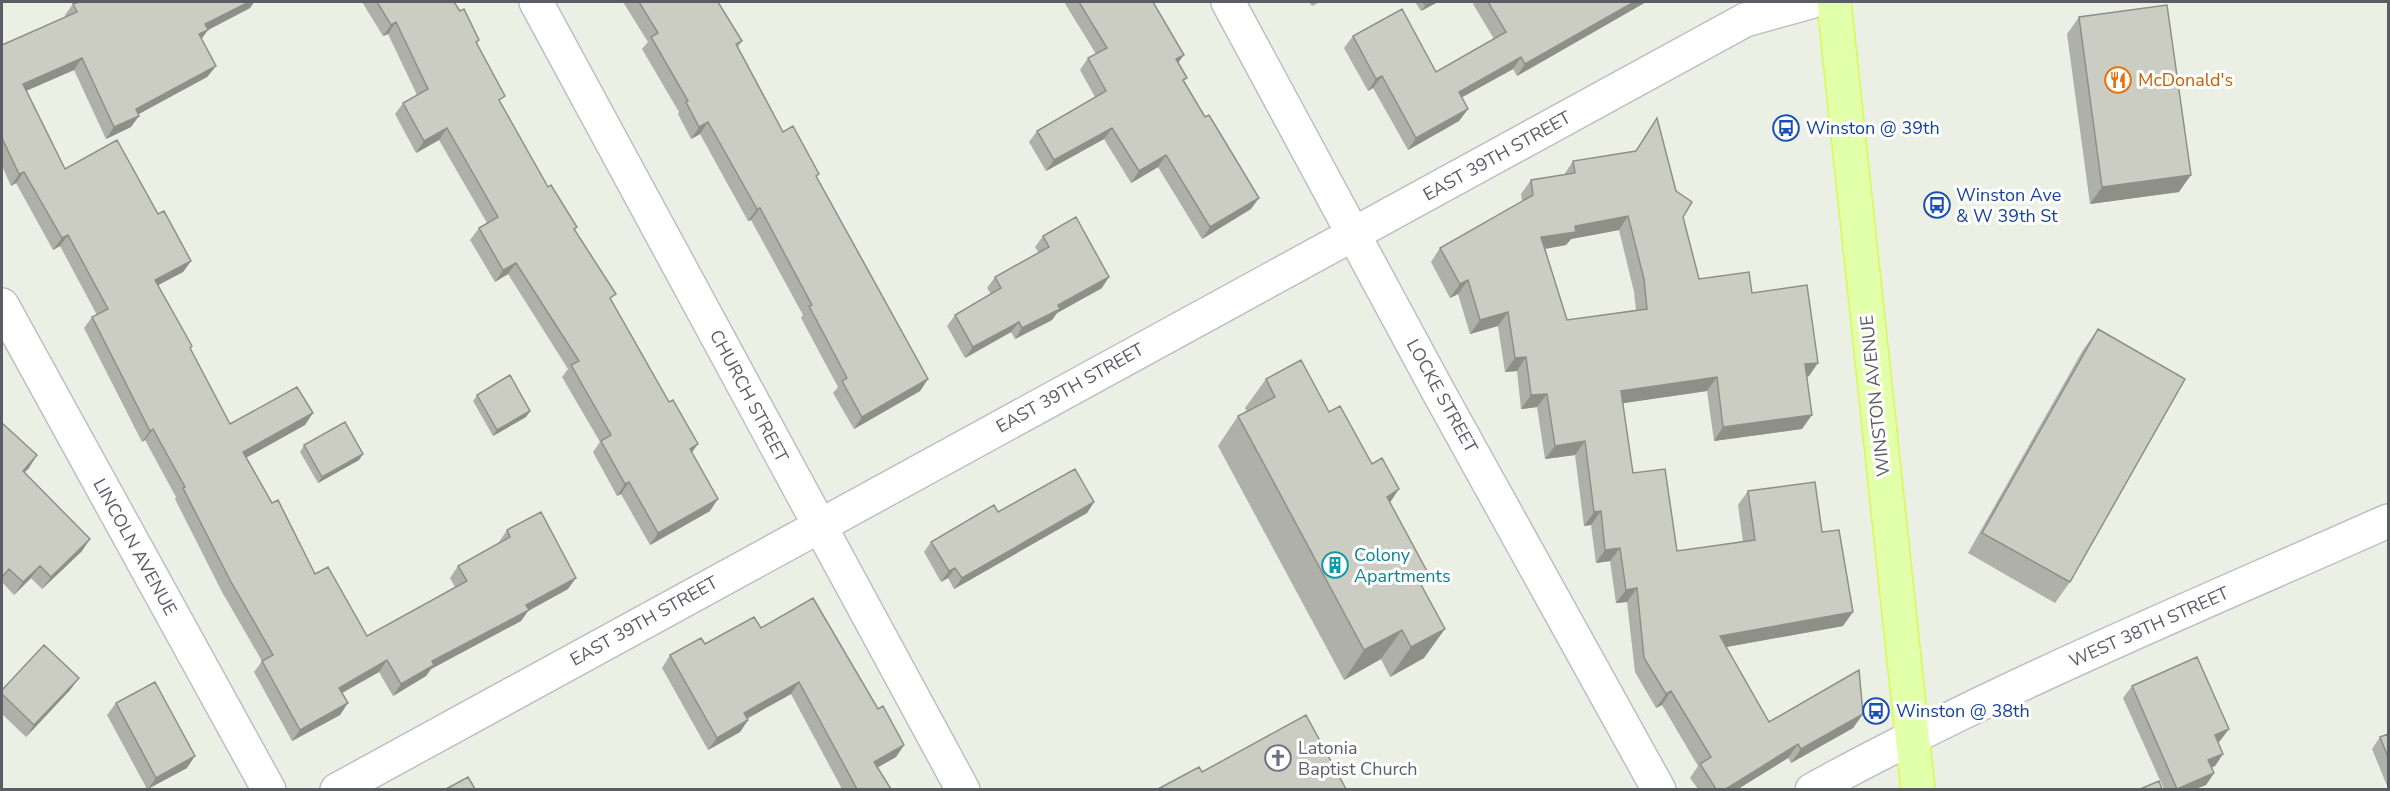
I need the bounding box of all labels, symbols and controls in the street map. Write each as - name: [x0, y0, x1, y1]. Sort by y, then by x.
- restaurant icon: McDonald's: [2103, 65, 2133, 95]
- place label: McDonald's: [2138, 68, 2233, 92]
- street label: EAST 39TH STREET: [1419, 105, 1575, 207]
- bus stop icon: Winston @ 39th: [1771, 113, 1801, 143]
- place label: Winston @ 39th: [1806, 116, 1940, 140]
- place label: Winston Ave & W 39th St: [1956, 183, 2061, 228]
- bus stop icon: Winston Ave & W 39th St: [1922, 190, 1952, 220]
- street label: WINSTON AVENUE: [1855, 314, 1895, 478]
- street label: CHURCH STREET: [704, 326, 794, 466]
- street label: LOCKE STREET: [1401, 335, 1483, 457]
- street label: EAST 39TH STREET: [992, 337, 1148, 439]
- street label: LINCOLN AVENUE: [87, 474, 183, 620]
- place label: Colony Apartments: [1354, 543, 1451, 588]
- building icon: Colony Apartments: [1320, 550, 1350, 580]
- street label: EAST 39TH STREET: [566, 570, 722, 672]
- street label: WEST 38TH STREET: [2065, 581, 2233, 673]
- bus stop icon: Winston @ 38th: [1861, 696, 1891, 726]
- place label: Winston @ 38th: [1896, 699, 2030, 723]
- place label: Latonia Baptist Church: [1298, 736, 1417, 781]
- church icon: Latonia Baptist Church: [1263, 743, 1293, 773]

